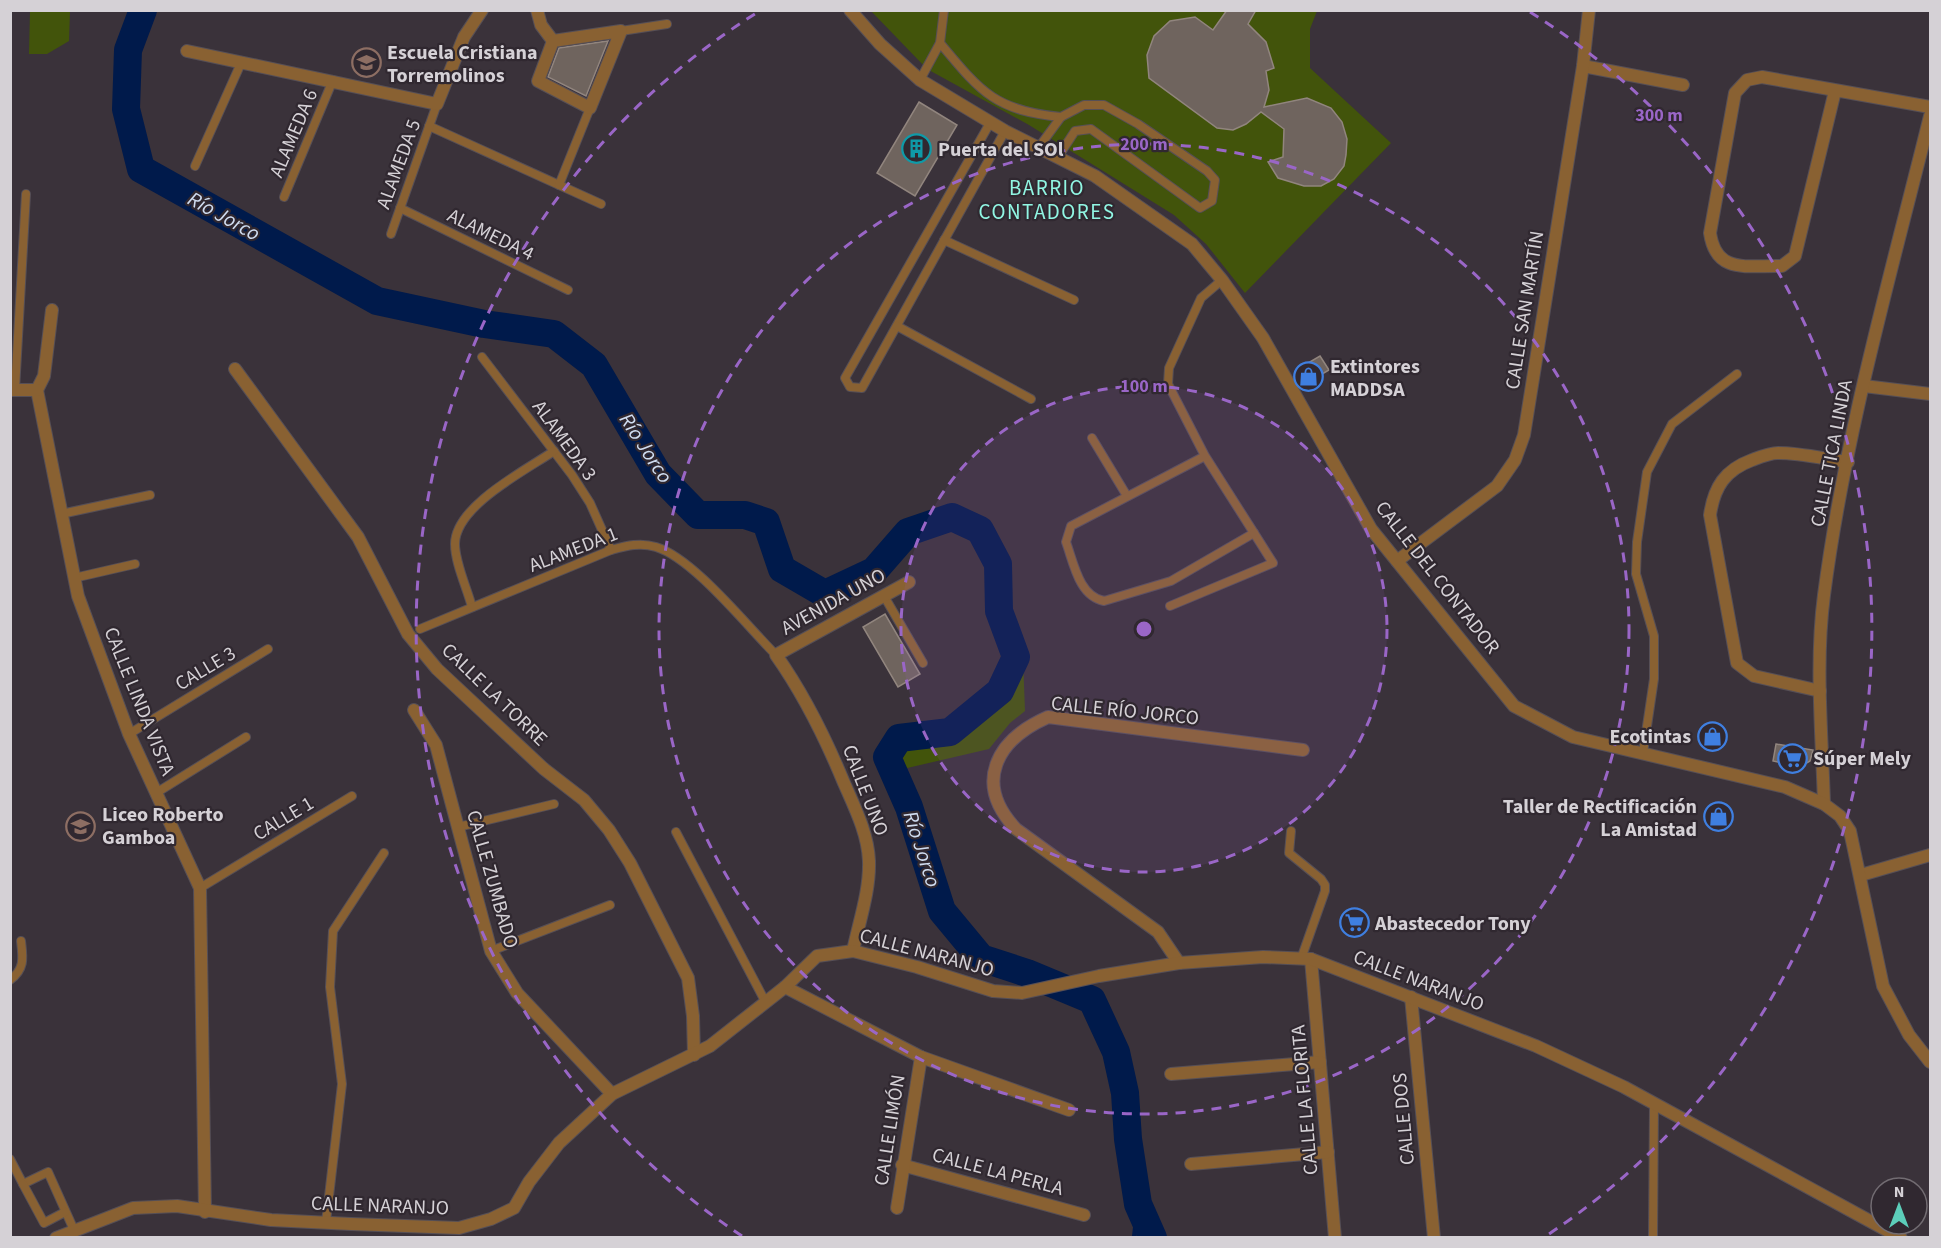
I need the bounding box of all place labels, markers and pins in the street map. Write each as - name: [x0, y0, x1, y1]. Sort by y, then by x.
- place label: Escuela Cristiana Torremolinos: [387, 39, 537, 90]
- school or university icon: Escuela Cristiana Torremolinos: [350, 47, 382, 79]
- building icon: Puerta del SOl: [901, 133, 933, 165]
- place label: Puerta del SOl: [938, 136, 1064, 164]
- place label: Extintores MADDSA: [1330, 353, 1420, 404]
- shop icon: Extintores MADDSA: [1293, 361, 1325, 393]
- centre of rings: [1134, 619, 1154, 639]
- shop icon: Ecotintas: [1696, 720, 1728, 752]
- place label: Ecotintas: [1610, 723, 1691, 751]
- supermarket icon: Súper Mely: [1776, 742, 1808, 774]
- place label: Súper Mely: [1813, 745, 1912, 773]
- place label: Taller de Rectificación La Amistad: [1503, 793, 1697, 844]
- place label: Liceo Roberto Gamboa: [102, 801, 223, 852]
- shop icon: Taller de Rectificación La Amistad: [1702, 801, 1734, 833]
- school or university icon: Liceo Roberto Gamboa: [65, 810, 97, 842]
- supermarket icon: Abastecedor Tony: [1338, 907, 1370, 939]
- place label: Abastecedor Tony: [1374, 910, 1531, 938]

